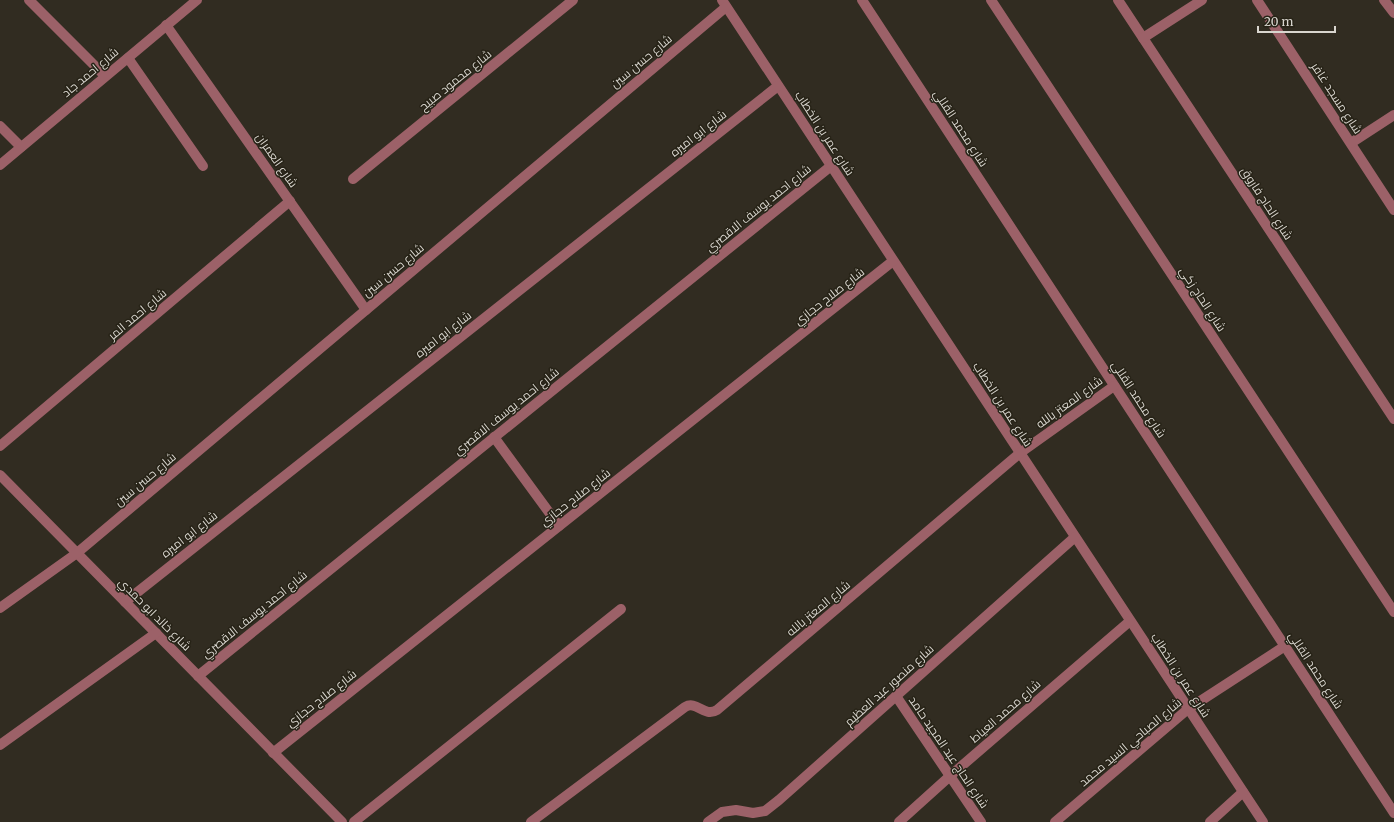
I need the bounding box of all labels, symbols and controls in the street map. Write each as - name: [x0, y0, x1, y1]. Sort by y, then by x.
- scale bar: [1258, 8, 1335, 34]
- text: 20 m: [1264, 14, 1293, 29]
- street label: شارع حسن سين: [607, 31, 676, 92]
- street label: شارع احمد جاد: [59, 44, 122, 101]
- street label: شارع محمود صبيح: [416, 46, 495, 115]
- street label: شارع مسجد غافر: [1307, 59, 1366, 137]
- street label: شارع محمد القللي: [928, 87, 992, 171]
- street label: شارع عمر بن الخطاب: [791, 88, 858, 179]
- street label: شارع ابو اميره: [667, 106, 730, 160]
- street label: شارع العمران: [252, 130, 301, 191]
- street label: شارع احمد يوسف الاقصري: [702, 161, 816, 257]
- street label: شارع الحاج فاروق: [1237, 164, 1296, 243]
- street label: شارع حسن سين: [359, 240, 428, 301]
- street label: شارع صلاح حجازي: [791, 264, 869, 330]
- street label: شارع الحاج زكي: [1174, 264, 1230, 336]
- street label: شارع احمد المر: [104, 285, 170, 344]
- street label: شارع ابو اميره: [412, 307, 475, 361]
- street label: شارع محمد القللي: [1106, 358, 1170, 442]
- street label: شارع عمر بن الخطاب: [969, 359, 1036, 450]
- street label: شارع احمد يوسف الاقصري: [450, 364, 564, 460]
- street label: شارع المعتز بالله: [1033, 373, 1106, 432]
- street label: شارع حسن سين: [111, 449, 180, 510]
- street label: شارع صلاح حجازي: [537, 465, 615, 531]
- street label: شارع ابو اميره: [158, 507, 221, 561]
- street label: شارع احمد يوسف الاقصري: [198, 567, 312, 663]
- street label: شارع خالد ابو حمدي: [113, 574, 195, 656]
- street label: شارع المعتز بالله: [783, 577, 854, 640]
- street label: شارع محمد القللي: [1283, 629, 1347, 713]
- street label: شارع عمر بن الخطاب: [1147, 630, 1214, 721]
- street label: شارع منصور عبد العظيم: [841, 641, 937, 730]
- street label: شارع صلاح حجازي: [283, 666, 361, 732]
- street label: شارع محمد العياط: [967, 676, 1044, 747]
- street label: شارع الحاج عبد المجيد حامد: [905, 693, 992, 812]
- street label: شارع الصباحي السيد محمد: [1076, 695, 1186, 792]

